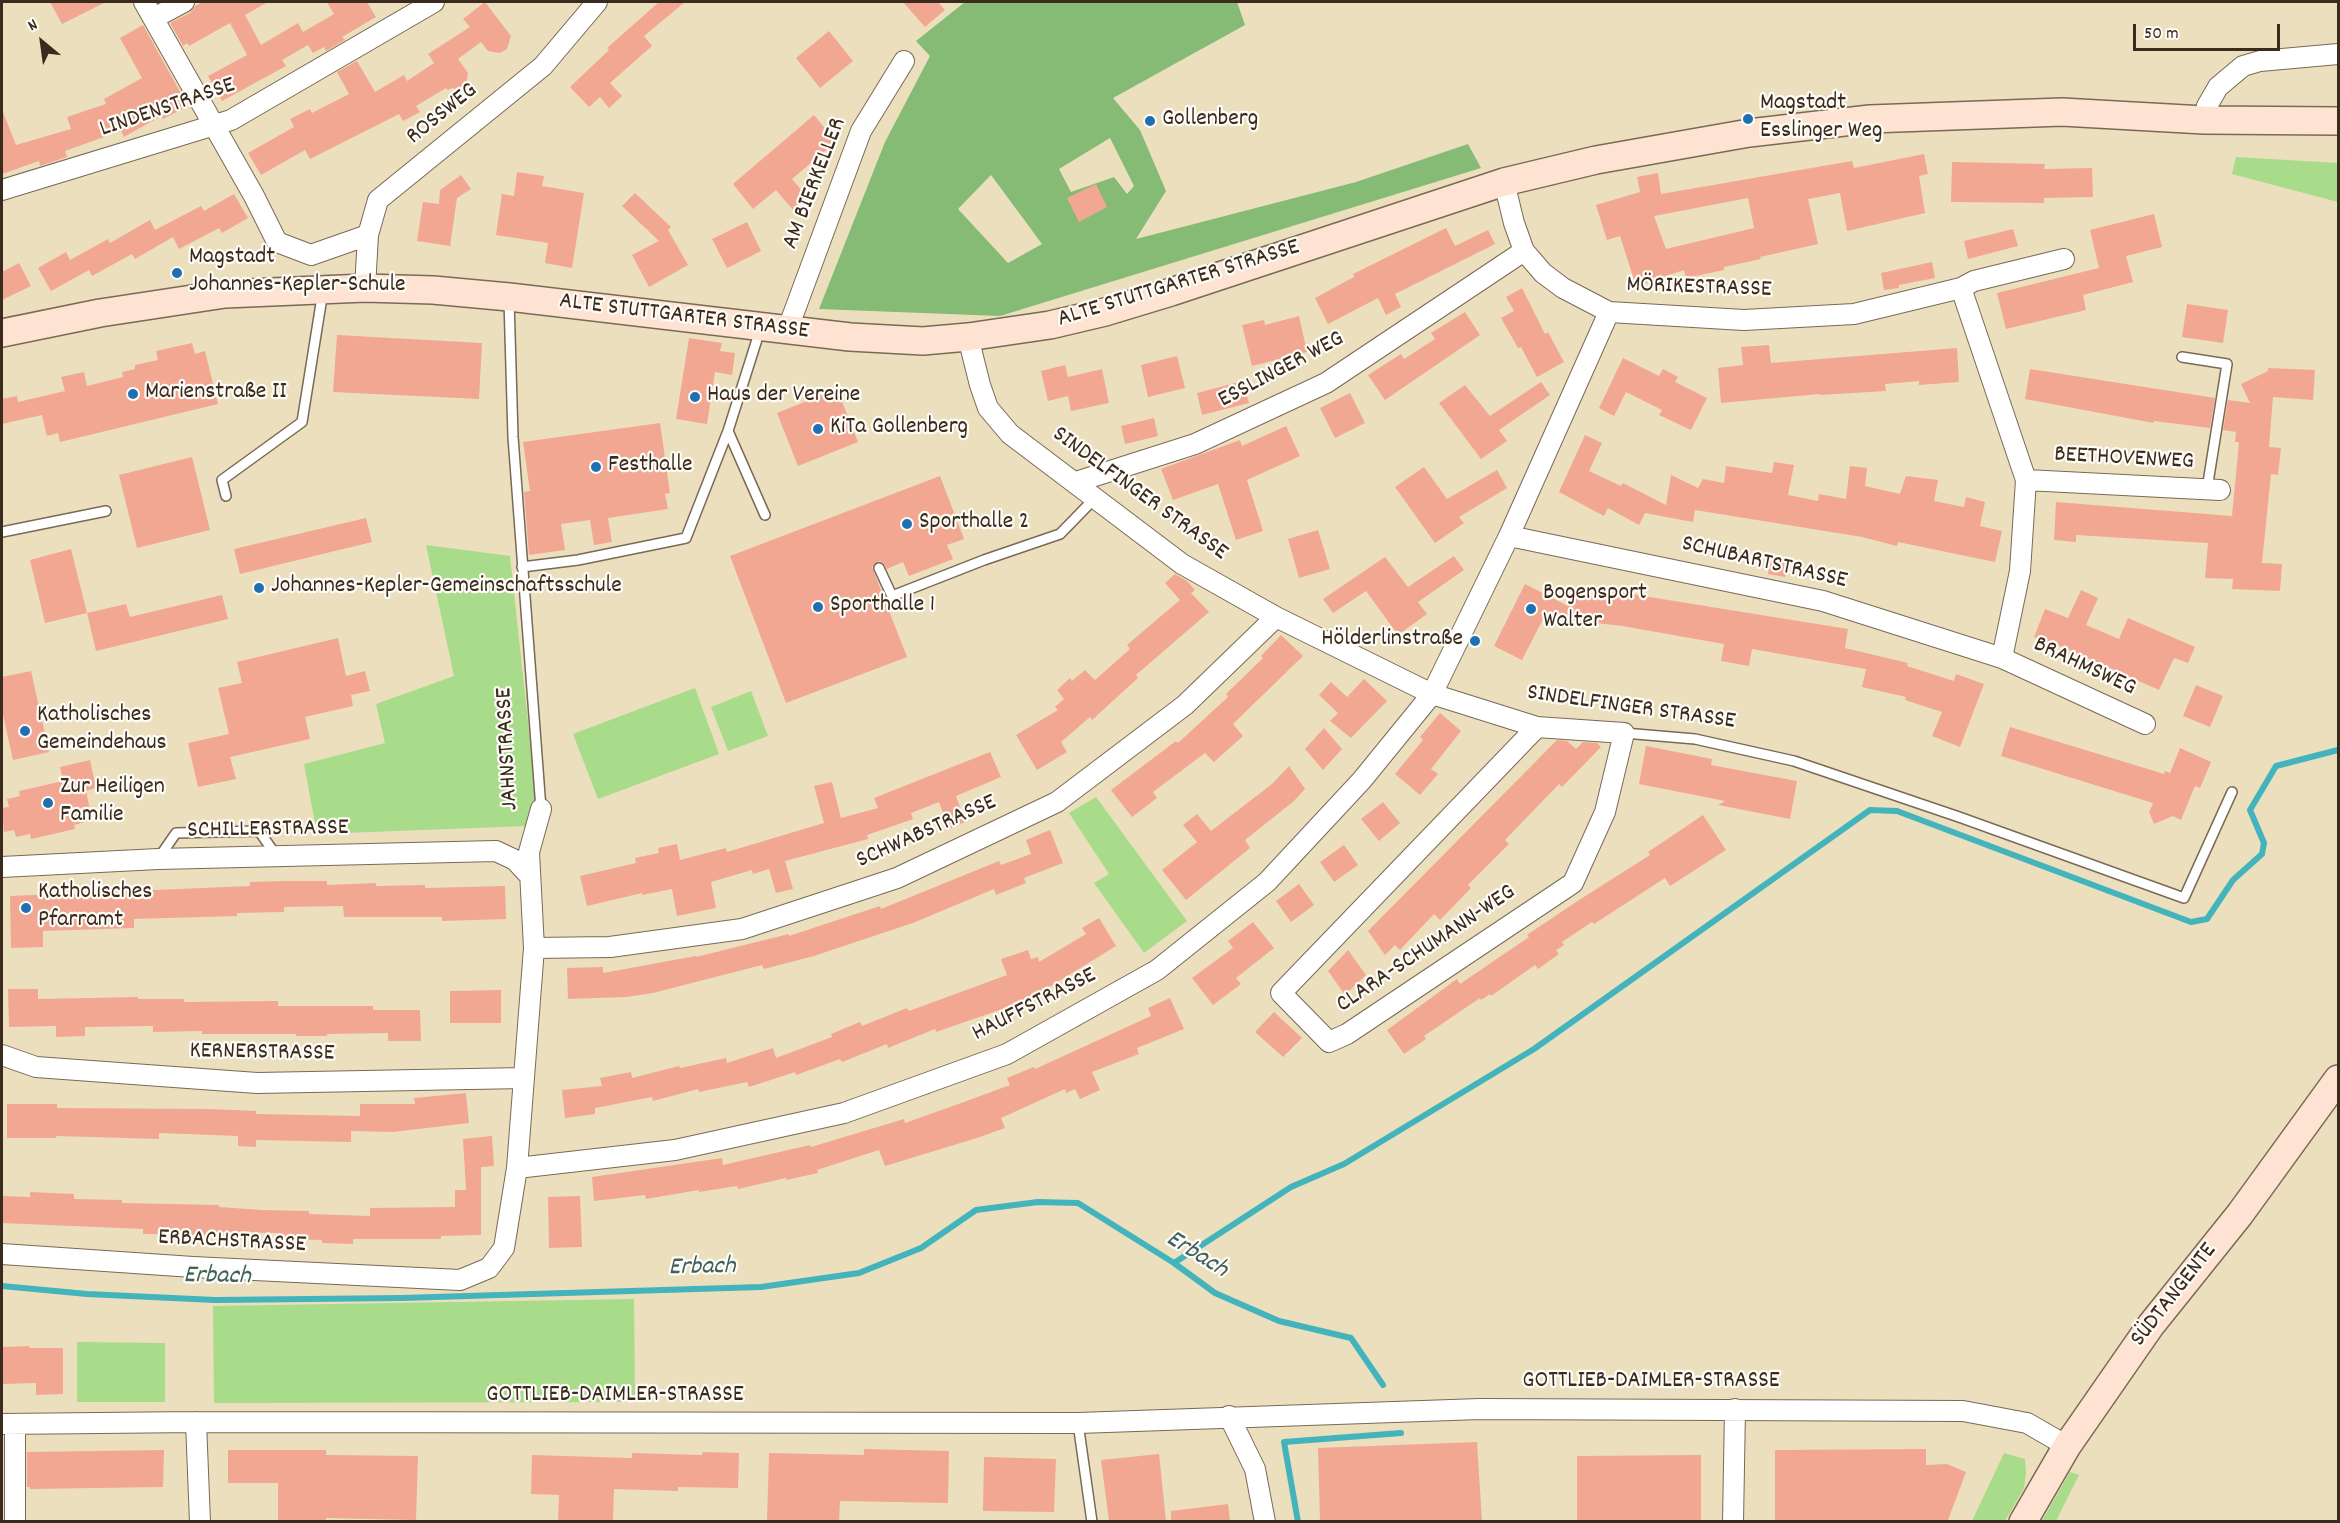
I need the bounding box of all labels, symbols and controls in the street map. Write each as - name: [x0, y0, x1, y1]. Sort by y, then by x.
- north arrow: [12, 12, 72, 72]
- scale bar: [2136, 12, 2283, 50]
- text: N: [24, 14, 42, 38]
- text: 50 m: [2144, 22, 2179, 47]
- street label: LINDENSTRASSE: [97, 72, 239, 146]
- street label: ROSSWEG: [402, 78, 484, 152]
- place label: Magstadt Esslinger Weg: [1760, 91, 1883, 147]
- place label: Gollenberg: [1162, 107, 1258, 135]
- marker: Magstadt Esslinger Weg: [1741, 112, 1755, 126]
- street label: AM BIERKELLER: [778, 114, 854, 254]
- marker: Gollenberg: [1143, 114, 1157, 128]
- street label: ALTE STUTTGARTER STRASSE: [1055, 234, 1303, 336]
- place label: Magstadt Johannes-Kepler-Schule: [189, 245, 406, 301]
- marker: Magstadt Johannes-Kepler-Schule: [170, 266, 184, 280]
- street label: MÖRIKESTRASSE: [1626, 272, 1772, 306]
- street label: ALTE STUTTGARTER STRASSE: [557, 288, 811, 348]
- street label: ESSLINGER WEG: [1214, 326, 1350, 416]
- place label: Marienstraße II: [145, 380, 287, 408]
- place label: Haus der Vereine: [707, 383, 860, 411]
- marker: Marienstraße II: [126, 387, 140, 401]
- marker: Haus der Vereine: [688, 390, 702, 404]
- place label: KiTa Gollenberg: [830, 415, 968, 443]
- marker: KiTa Gollenberg: [811, 422, 825, 436]
- street label: SINDELFINGER STRASSE: [1046, 422, 1232, 568]
- street label: BEETHOVENWEG: [2053, 442, 2195, 478]
- place label: Festhalle: [608, 453, 692, 481]
- marker: Festhalle: [589, 460, 603, 474]
- place label: Sporthalle 2: [919, 510, 1029, 538]
- marker: Sporthalle 2: [900, 517, 914, 531]
- street label: SCHUBARTSTRASSE: [1678, 531, 1850, 597]
- place label: Johannes-Kepler-Gemeinschaftsschule: [271, 574, 622, 602]
- marker: Johannes-Kepler-Gemeinschaftsschule: [252, 581, 266, 595]
- place label: Bogensport Walter: [1543, 581, 1647, 637]
- place label: Sporthalle 1: [830, 593, 935, 621]
- marker: Sporthalle 1: [811, 600, 825, 614]
- marker: Bogensport Walter: [1524, 602, 1538, 616]
- place label: Hölderlinstraße: [1321, 627, 1463, 655]
- street label: BRAHMSWEG: [2028, 632, 2140, 704]
- marker: Hölderlinstraße: [1468, 634, 1482, 648]
- street label: SINDELFINGER STRASSE: [1525, 680, 1737, 738]
- street label: JAHNSTRASSE: [491, 687, 527, 811]
- place label: Katholisches Gemeindehaus: [37, 703, 167, 759]
- marker: Katholisches Gemeindehaus: [18, 724, 32, 738]
- place label: Zur Heiligen Familie: [60, 775, 165, 831]
- street label: SCHWABSTRASSE: [853, 789, 1001, 877]
- marker: Zur Heiligen Familie: [41, 796, 55, 810]
- street label: SCHILLERSTRASSE: [187, 815, 349, 847]
- street label: CLARA-SCHUMANN-WEG: [1332, 879, 1522, 1021]
- place label: Katholisches Pfarramt: [38, 880, 152, 936]
- marker: Katholisches Pfarramt: [19, 901, 33, 915]
- street label: HAUFFSTRASSE: [968, 962, 1102, 1050]
- street label: KERNERSTRASSE: [189, 1038, 335, 1070]
- street label: ERBACHSTRASSE: [157, 1225, 307, 1261]
- water label: Erbach: [1159, 1225, 1233, 1287]
- street label: SÜDTANGENTE: [2126, 1238, 2224, 1354]
- water label: Erbach: [668, 1253, 736, 1285]
- water label: Erbach: [183, 1262, 251, 1294]
- street label: GOTTLIEB-DAIMLER-STRASSE: [1522, 1369, 1780, 1397]
- street label: GOTTLIEB-DAIMLER-STRASSE: [486, 1383, 744, 1411]

